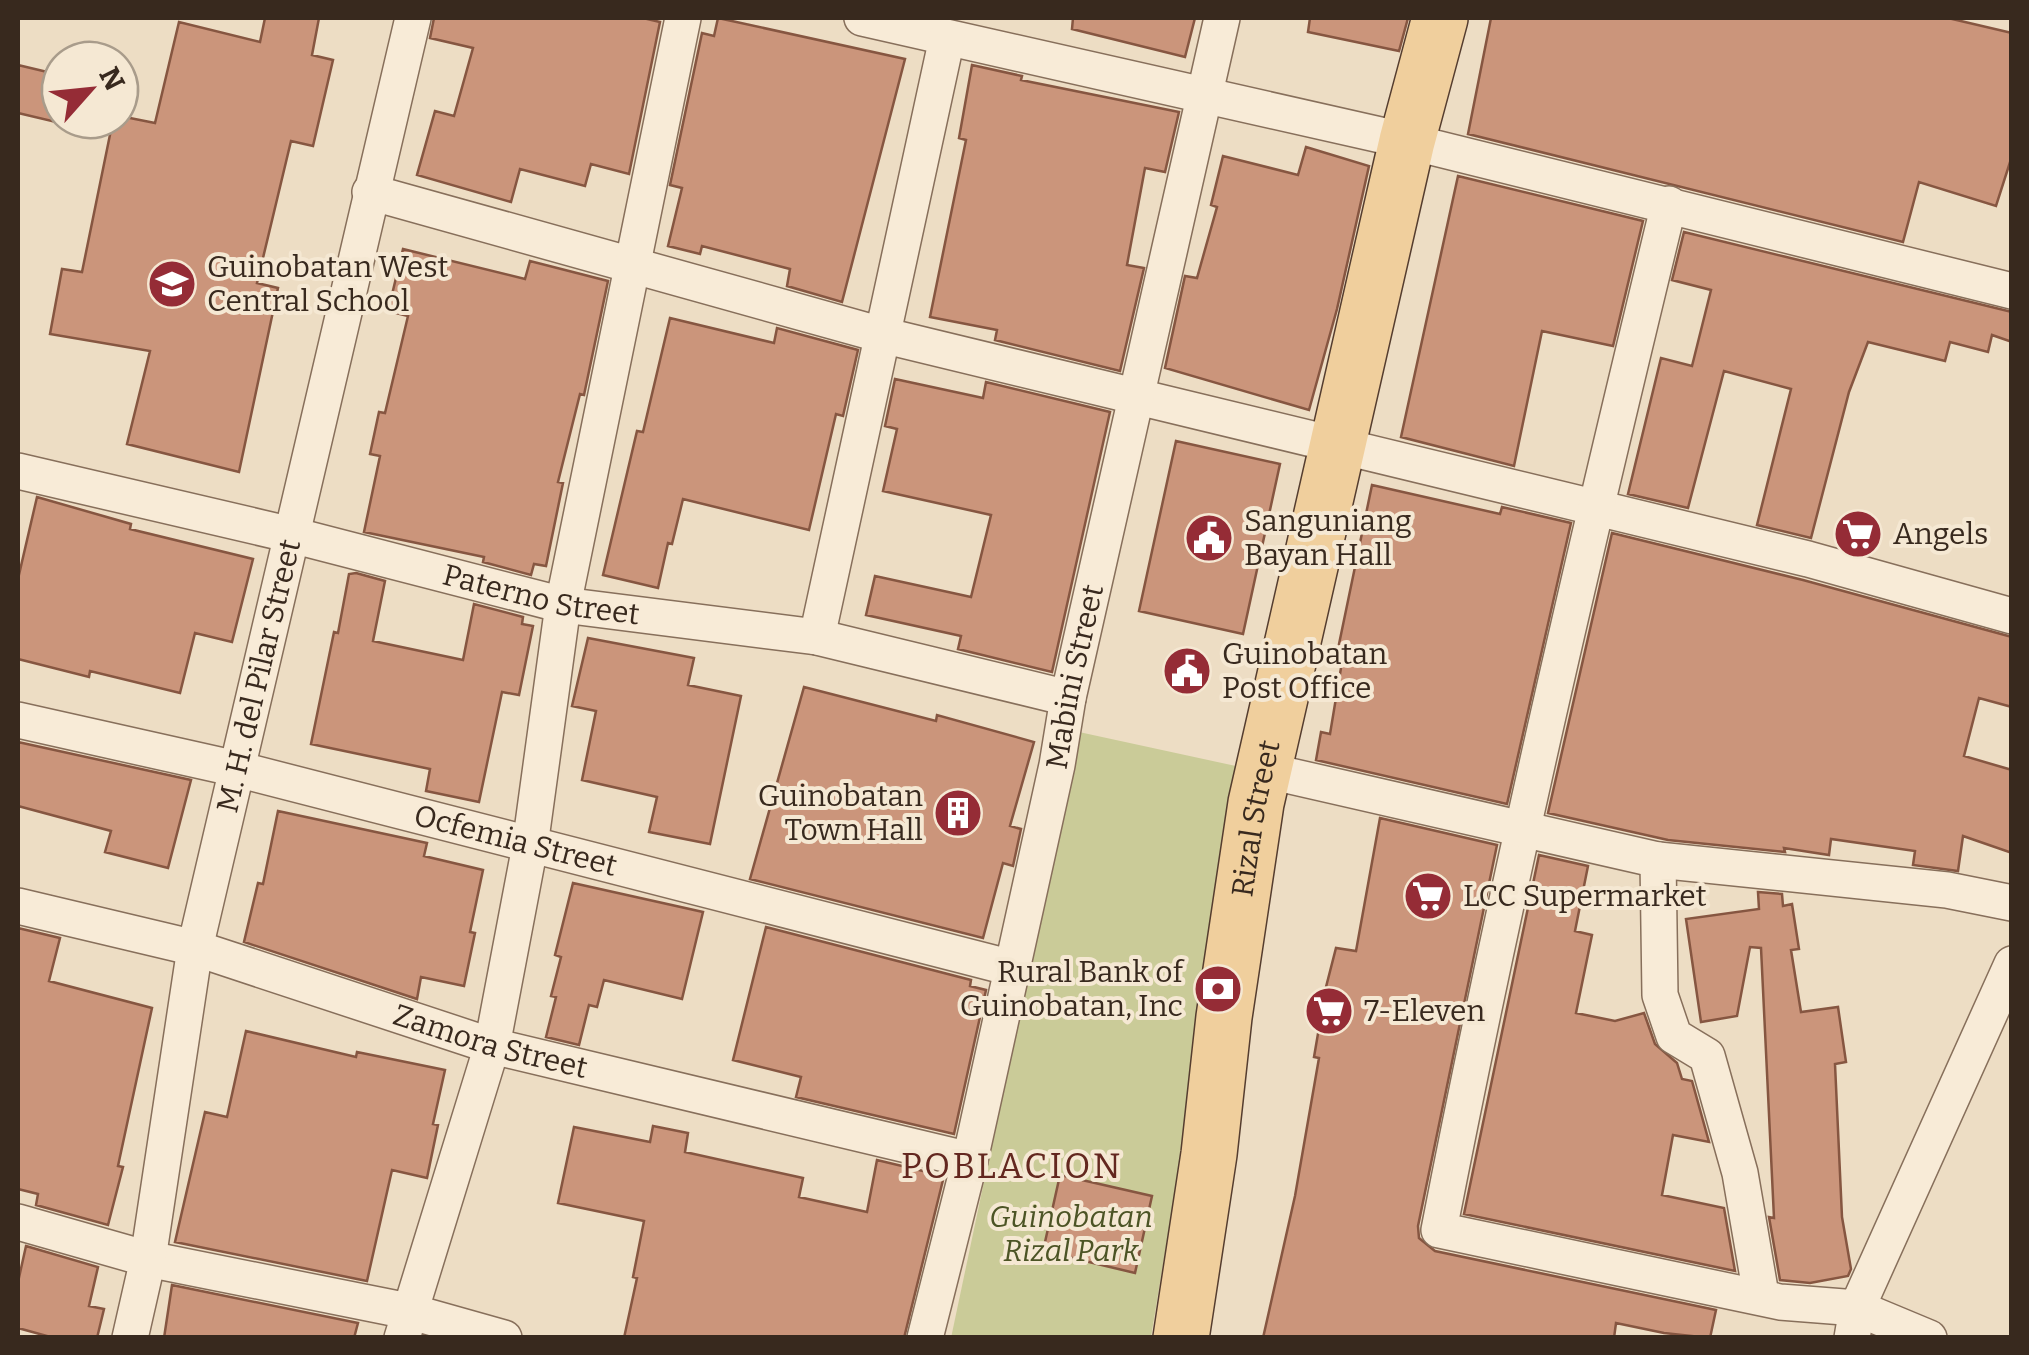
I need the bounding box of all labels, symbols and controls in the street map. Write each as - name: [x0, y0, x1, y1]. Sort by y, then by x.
- north arrow: [40, 40, 140, 140]
- text: N: [92, 62, 131, 96]
- place label: Guinobatan West Central School: [207, 249, 449, 319]
- school or university icon: Guinobatan West Central School: [146, 258, 198, 310]
- place label: Sanguniang Bayan Hall: [1244, 503, 1412, 573]
- supermarket icon: Angels: [1832, 508, 1884, 560]
- public building icon: Sanguniang Bayan Hall: [1183, 512, 1235, 564]
- place label: Angels: [1893, 516, 1988, 552]
- street label: M. H. del Pilar Street: [209, 536, 308, 816]
- street label: Paterno Street: [439, 557, 642, 632]
- street label: Mabini Street: [1039, 581, 1111, 772]
- place label: Guinobatan Post Office: [1222, 636, 1387, 706]
- public building icon: Guinobatan Post Office: [1161, 645, 1213, 697]
- street label: Rizal Street: [1224, 737, 1288, 899]
- place label: Guinobatan Town Hall: [758, 778, 923, 848]
- building icon: Guinobatan Town Hall: [932, 787, 984, 839]
- street label: Ocfemia Street: [410, 797, 621, 884]
- supermarket icon: LCC Supermarket: [1402, 870, 1454, 922]
- place label: LCC Supermarket: [1463, 878, 1707, 914]
- place label: Rural Bank of Guinobatan, Inc: [960, 954, 1186, 1024]
- bank icon: Rural Bank of Guinobatan, Inc: [1192, 963, 1244, 1015]
- supermarket icon: 7-Eleven: [1303, 985, 1355, 1037]
- place label: 7-Eleven: [1364, 993, 1485, 1029]
- street label: Zamora Street: [389, 997, 591, 1086]
- district label: POBLACION: [901, 1145, 1123, 1187]
- park label: Guinobatan Rizal Park: [989, 1199, 1153, 1269]

